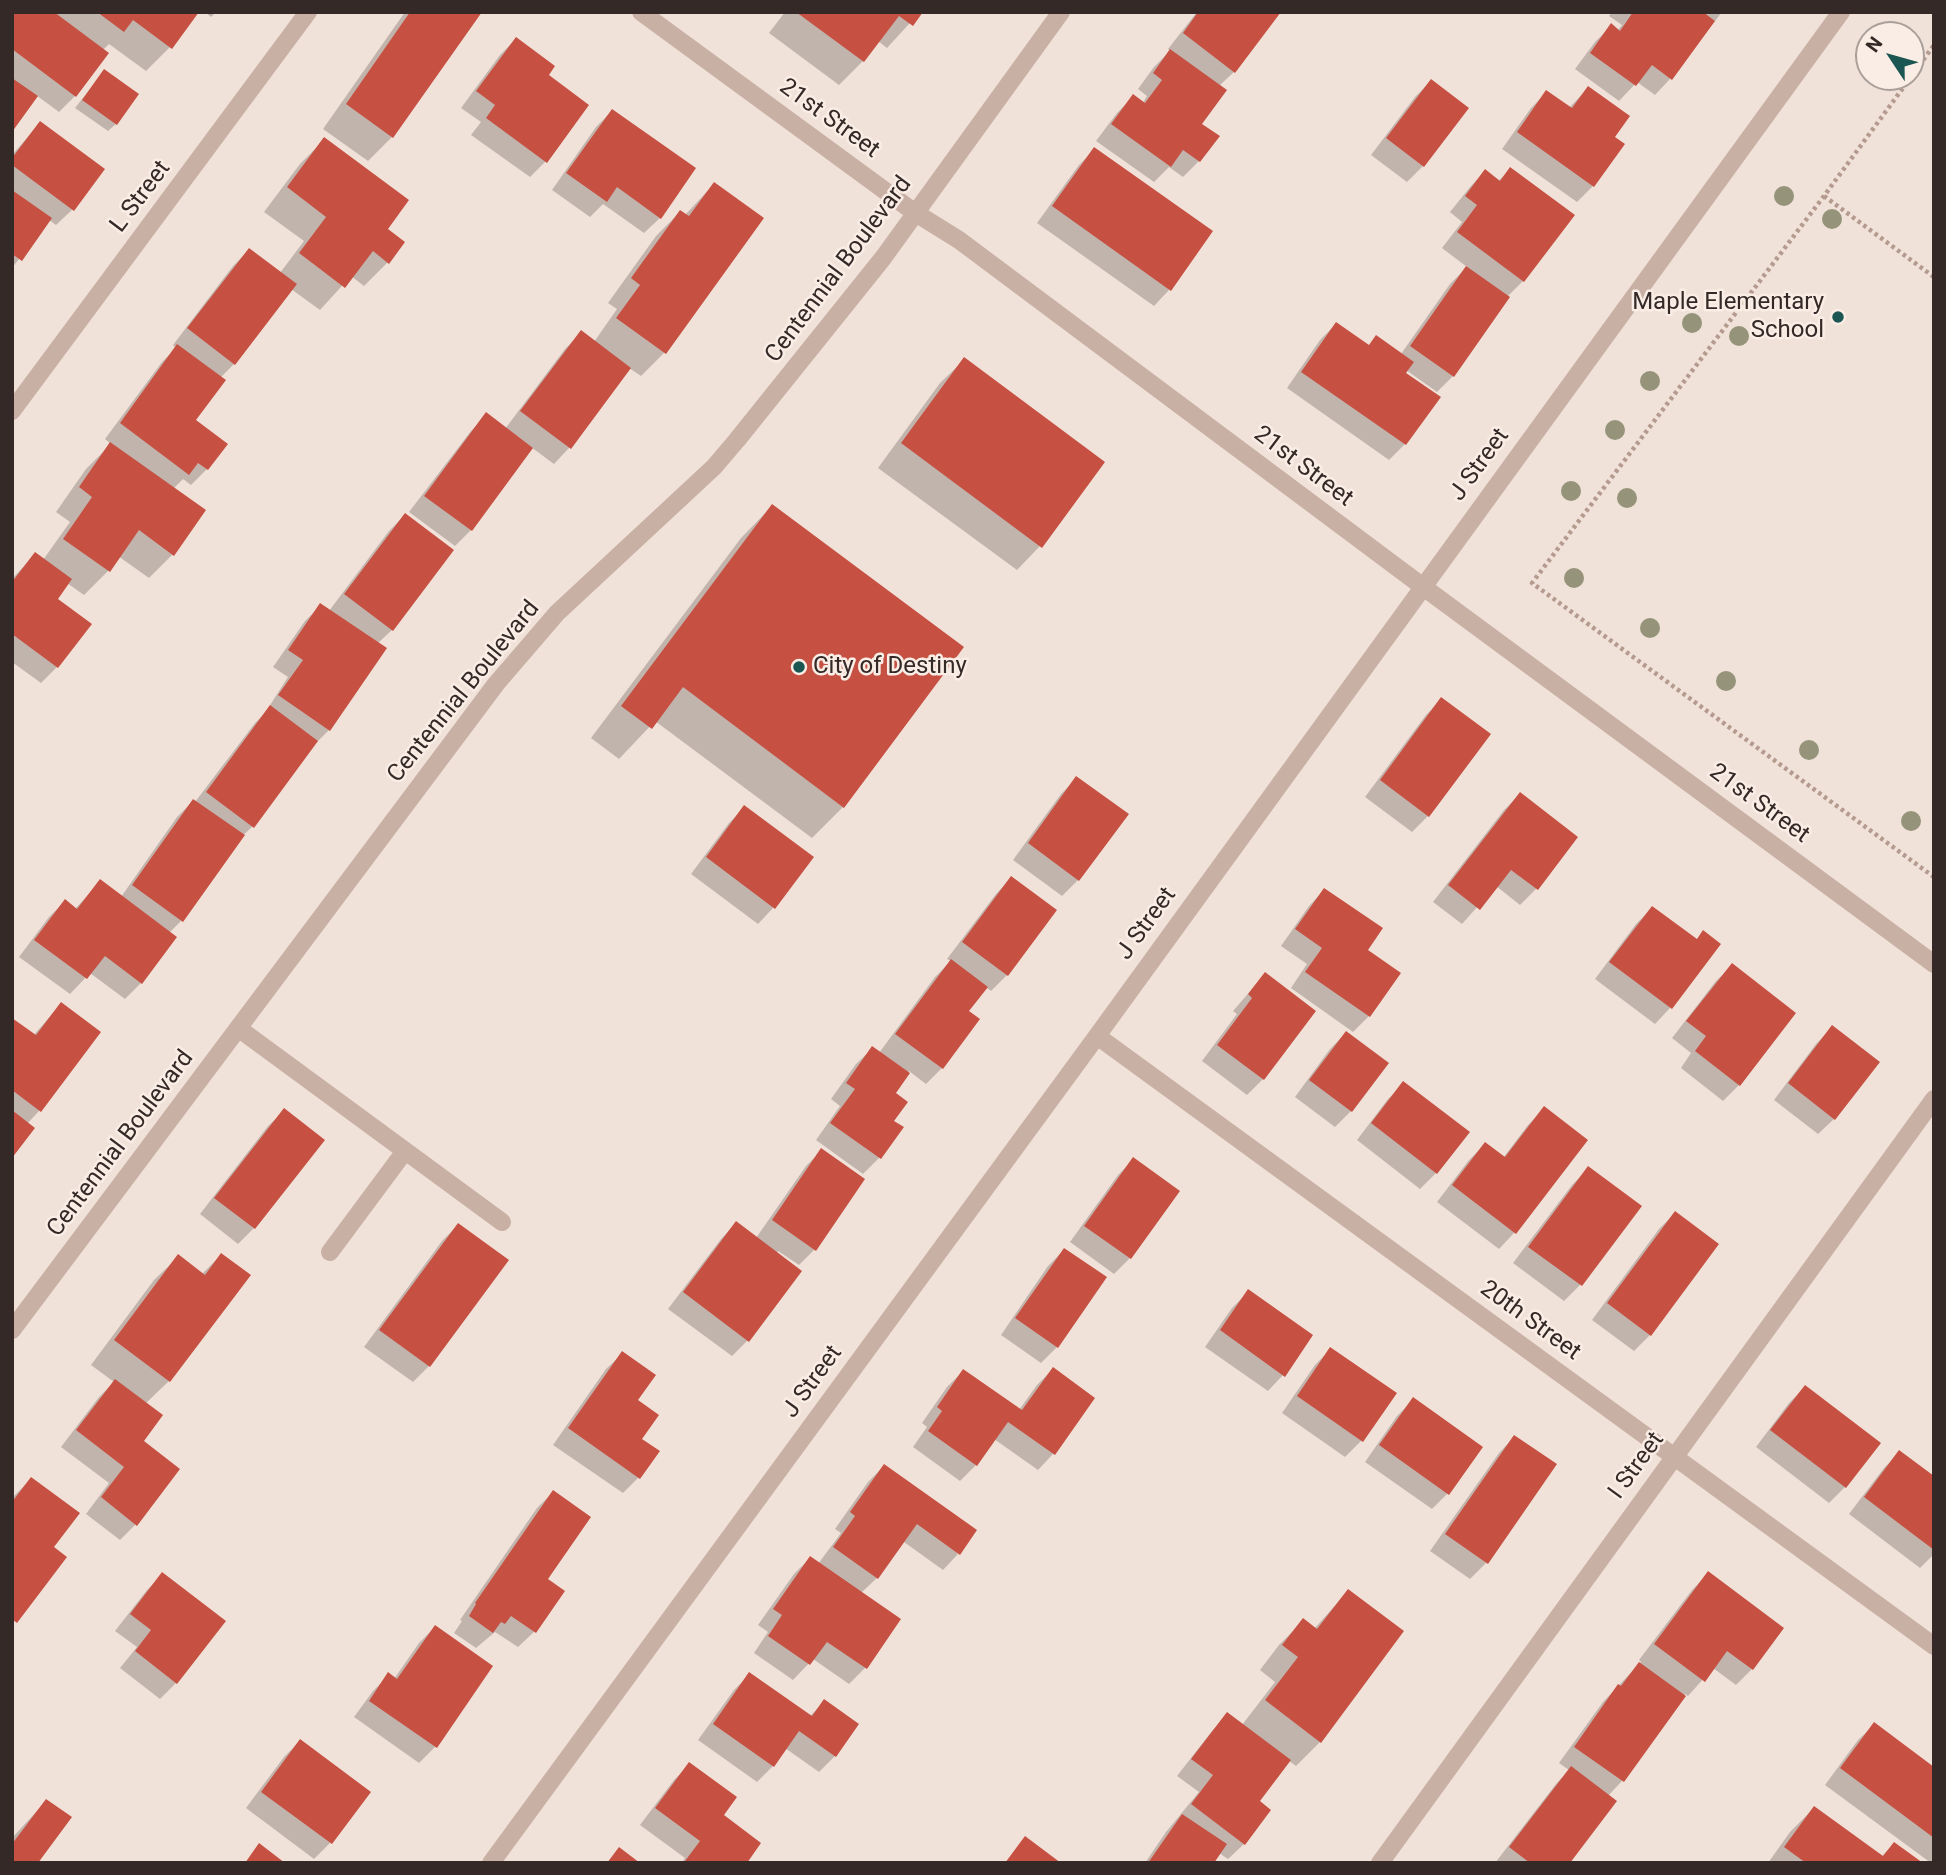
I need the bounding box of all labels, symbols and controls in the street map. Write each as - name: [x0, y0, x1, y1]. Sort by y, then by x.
- north arrow: [1855, 21, 1925, 91]
- text: N: [1861, 32, 1887, 57]
- street label: 21st Street: [773, 73, 885, 165]
- street label: L Street: [105, 156, 177, 238]
- street label: Centennial Boulevard: [760, 171, 918, 369]
- place label: Maple Elementary School: [1632, 289, 1824, 345]
- marker: Maple Elementary School: [1830, 309, 1846, 325]
- street label: 21st Street: [1248, 420, 1358, 514]
- street label: J Street: [1444, 423, 1516, 507]
- street label: Centennial Boulevard: [382, 595, 546, 789]
- place label: City of Destiny: [813, 653, 967, 681]
- marker: City of Destiny: [791, 659, 807, 675]
- street label: 21st Street: [1703, 758, 1815, 850]
- street label: J Street: [1111, 882, 1183, 966]
- street label: Centennial Boulevard: [42, 1045, 200, 1243]
- street label: 20th Street: [1474, 1275, 1586, 1367]
- street label: J Street: [777, 1340, 849, 1424]
- street label: I Street: [1603, 1427, 1671, 1505]

